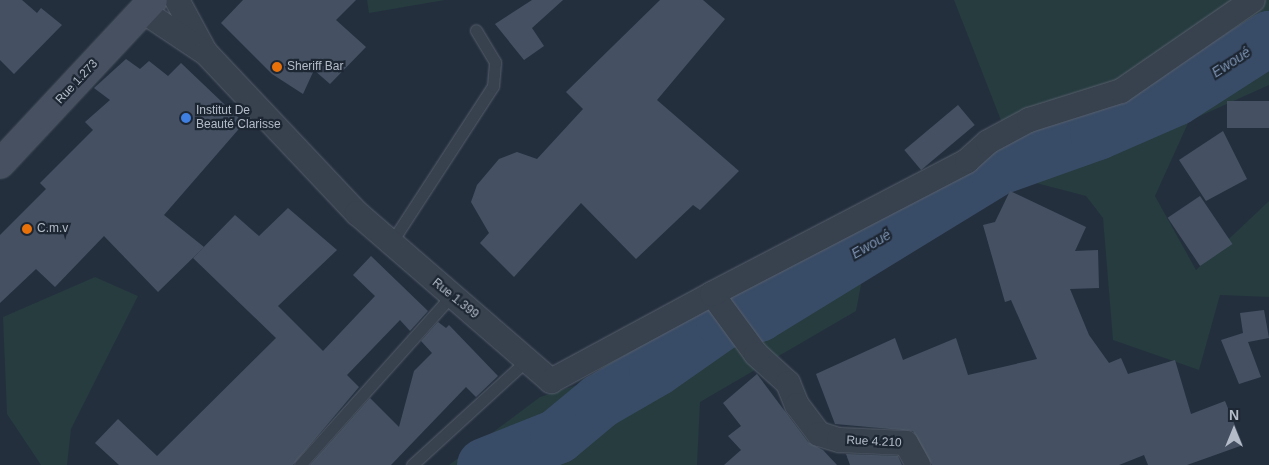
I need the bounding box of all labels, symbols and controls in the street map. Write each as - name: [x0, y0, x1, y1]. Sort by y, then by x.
- water label: Ewoué: [1208, 43, 1254, 81]
- street label: Rue 1.273: [53, 57, 101, 107]
- place label: Sheriff Bar: [287, 60, 343, 74]
- marker: Sheriff Bar: [271, 61, 283, 73]
- place label: Institut De Beauté Clarisse: [196, 104, 281, 132]
- marker: Institut De Beauté Clarisse: [180, 112, 192, 124]
- place label: C.m.v: [37, 222, 68, 236]
- marker: C.m.v: [21, 223, 33, 235]
- water label: Ewoué: [848, 226, 894, 262]
- street label: Rue 1.399: [429, 276, 481, 322]
- north arrow: [1209, 405, 1259, 455]
- text: N: [1229, 407, 1239, 423]
- street label: Rue 4.210: [846, 433, 902, 451]

